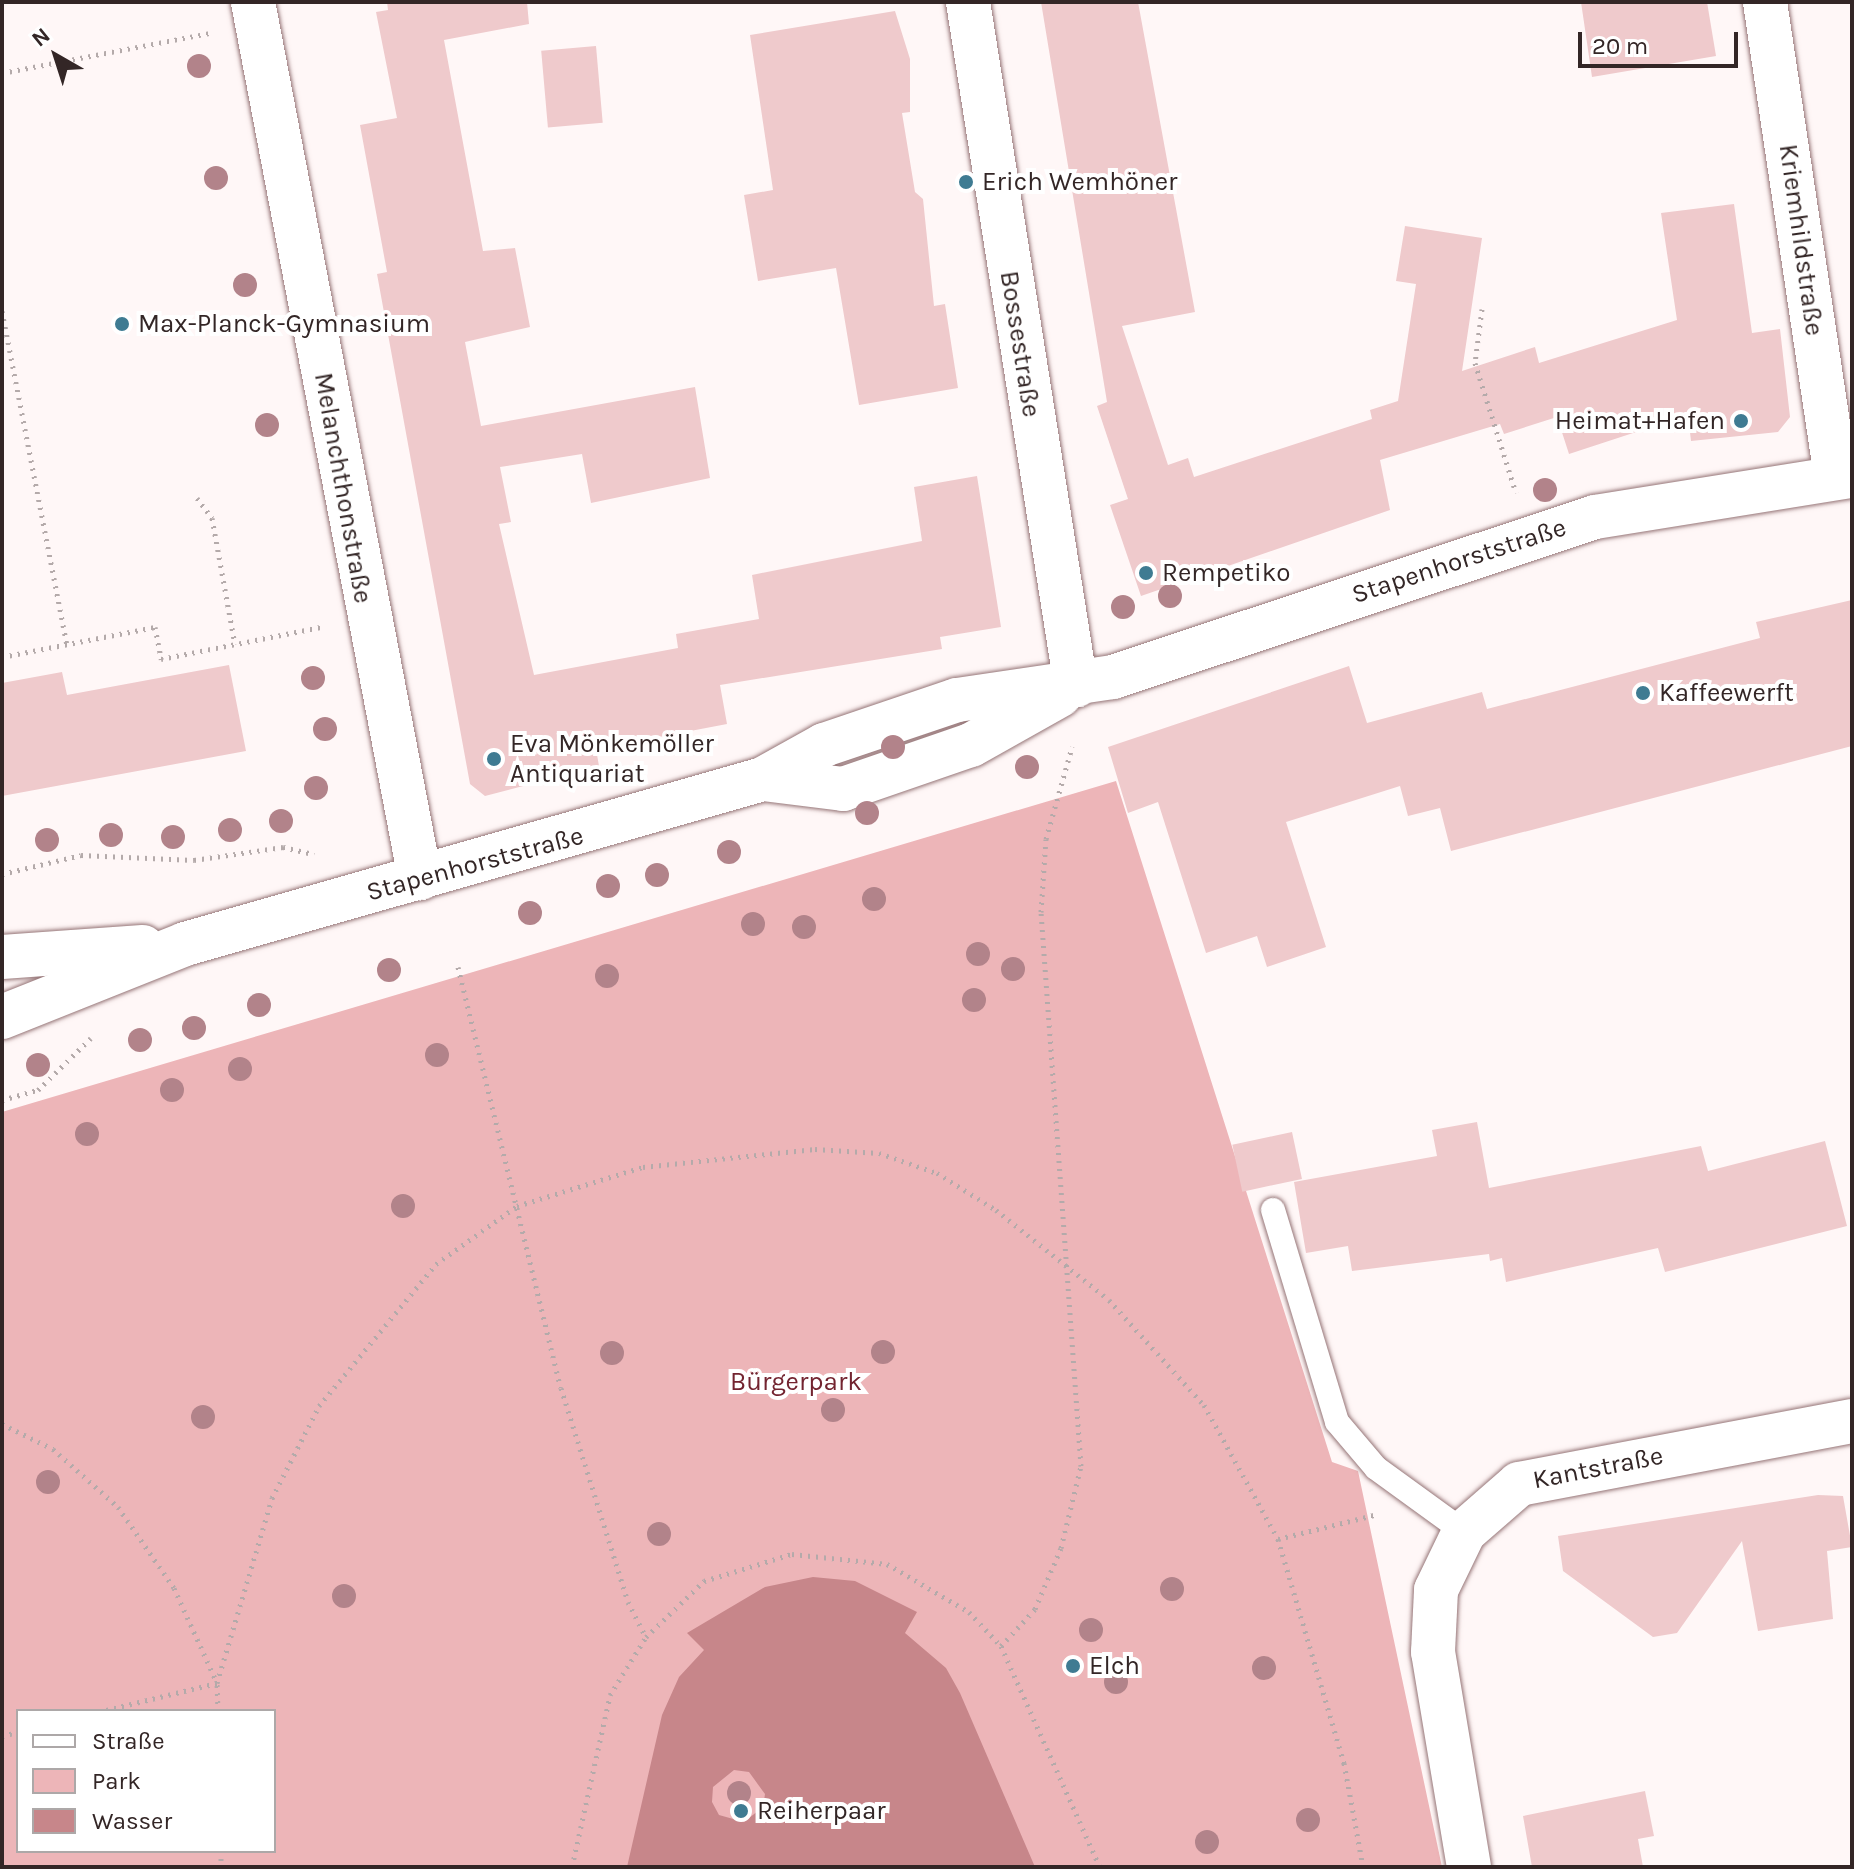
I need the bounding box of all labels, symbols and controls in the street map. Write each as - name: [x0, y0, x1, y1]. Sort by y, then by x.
- north arrow: [16, 16, 96, 96]
- scale bar: [1582, 16, 1742, 66]
- text: N: [27, 22, 55, 52]
- text: 20 m: [1592, 32, 1648, 60]
- street label: Kriemhildstraße: [1772, 142, 1830, 338]
- place label: Erich Wemhöner: [982, 166, 1177, 198]
- marker: Erich Wemhöner: [957, 173, 975, 191]
- street label: Bossestraße: [993, 269, 1047, 419]
- place label: Max-Planck-Gymnasium: [138, 308, 430, 340]
- marker: Max-Planck-Gymnasium: [113, 315, 131, 333]
- street label: Melanchthonstraße: [307, 370, 379, 606]
- place label: Heimat+Hafen: [1555, 405, 1725, 437]
- marker: Heimat+Hafen: [1732, 412, 1750, 430]
- street label: Stapenhorststraße: [1348, 512, 1570, 610]
- place label: Rempetiko: [1162, 557, 1291, 589]
- marker: Rempetiko: [1137, 564, 1155, 582]
- place label: Kaffeewerft: [1659, 677, 1794, 709]
- marker: Kaffeewerft: [1634, 684, 1652, 702]
- place label: Eva Mönkemöller Antiquariat: [510, 728, 714, 790]
- marker: Eva Mönkemöller Antiquariat: [485, 750, 503, 768]
- street label: Stapenhorststraße: [363, 820, 587, 908]
- park label: Bürgerpark: [730, 1366, 862, 1398]
- street label: Kantstraße: [1530, 1440, 1666, 1496]
- place label: Elch: [1089, 1650, 1140, 1682]
- marker: Elch: [1064, 1657, 1082, 1675]
- legend: [16, 1709, 276, 1853]
- text: Straße: [92, 1727, 164, 1755]
- text: Park: [92, 1767, 141, 1795]
- place label: Reiherpaar: [757, 1795, 886, 1827]
- marker: Reiherpaar: [732, 1802, 750, 1820]
- text: Wasser: [92, 1807, 172, 1835]

